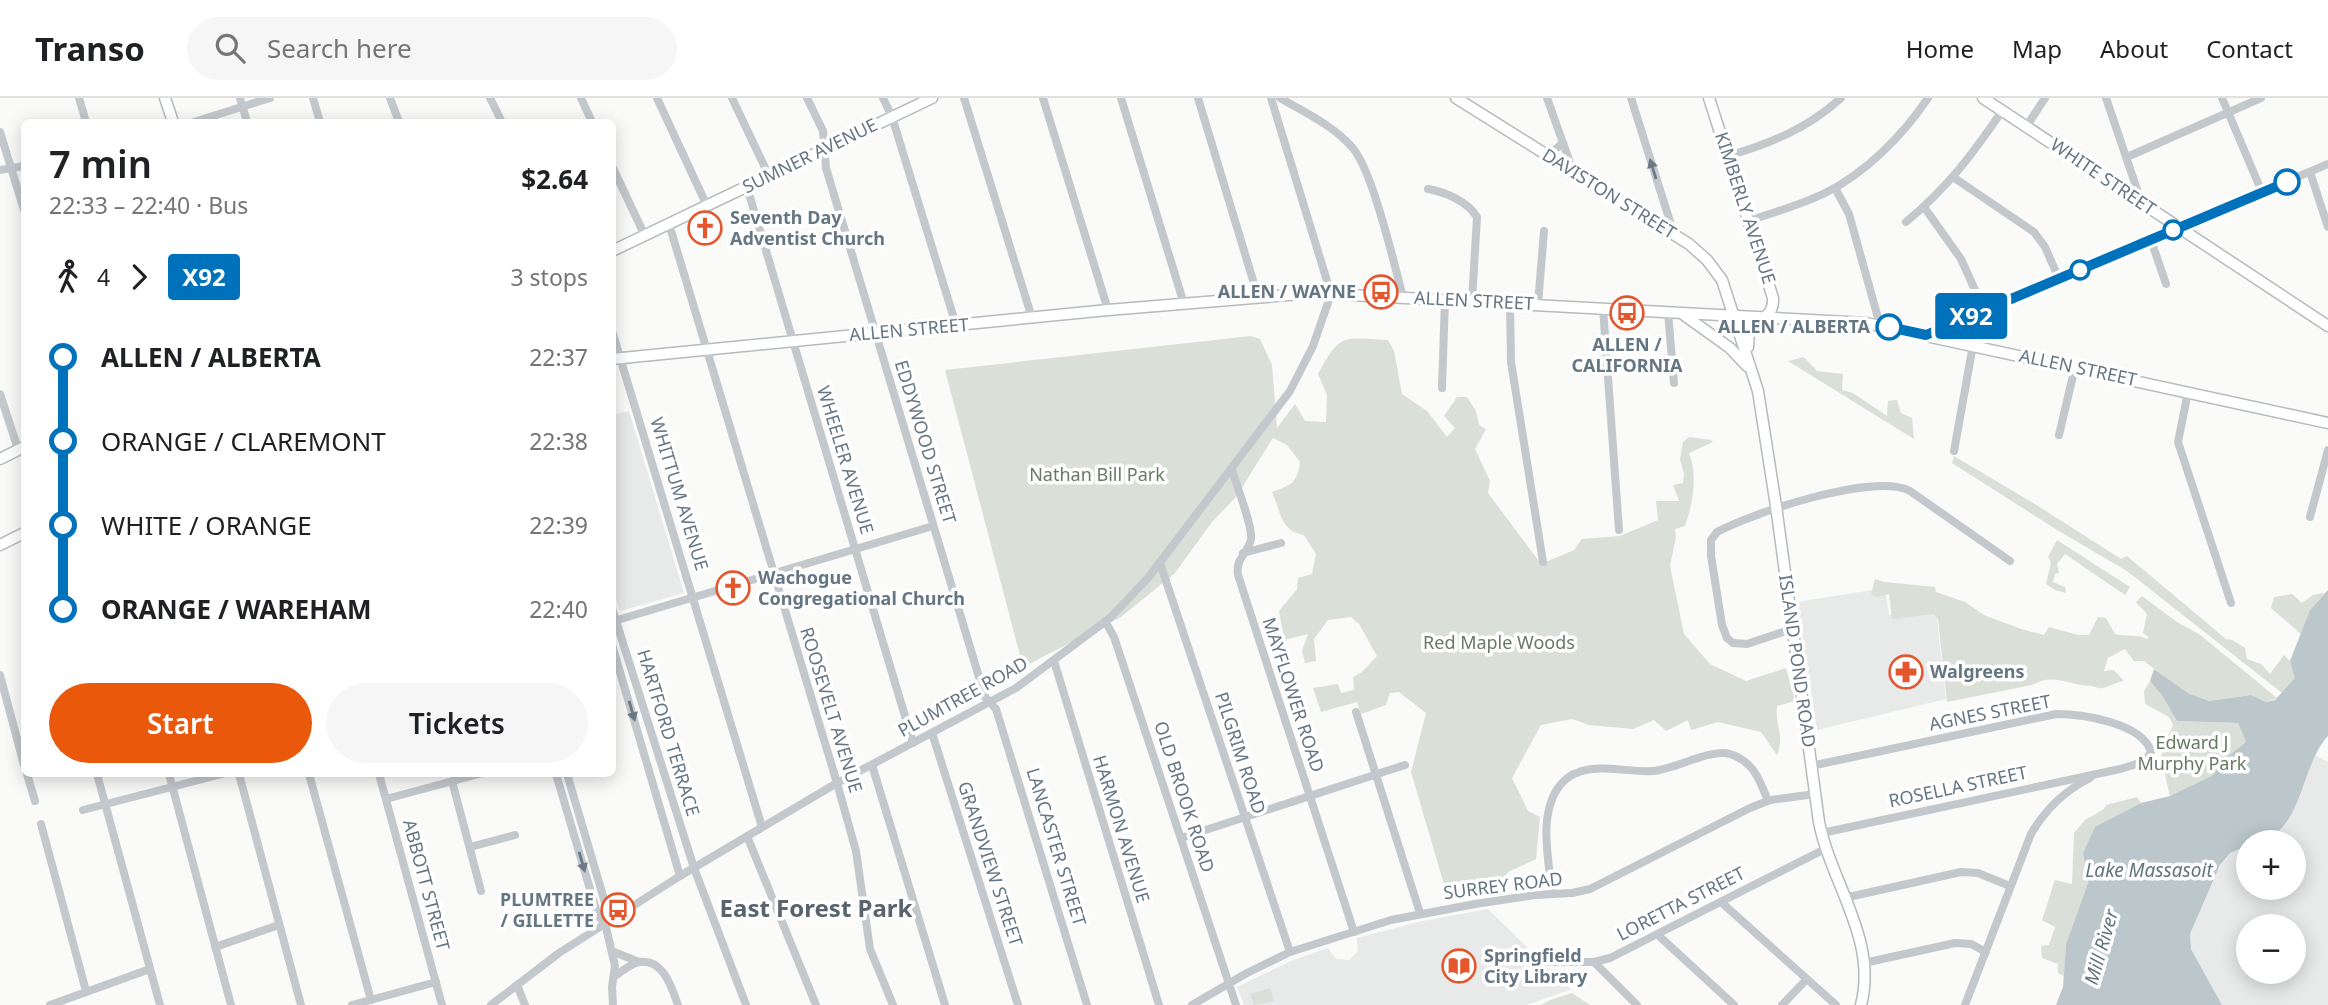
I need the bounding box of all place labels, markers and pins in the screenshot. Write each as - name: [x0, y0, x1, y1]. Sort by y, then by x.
- unlabelled marker: [2274, 169, 2300, 195]
- place label: Seventh Day Adventist Church: [730, 205, 885, 250]
- church icon: Seventh Day Adventist Church: [686, 209, 724, 247]
- unlabelled marker: [2163, 220, 2183, 240]
- unlabelled marker: [2070, 260, 2090, 280]
- bus stop icon: ALLEN / WAYNE: [1362, 273, 1400, 311]
- place label: ALLEN / WAYNE: [1218, 279, 1356, 303]
- bus stop icon: ALLEN / CALIFORNIA: [1608, 294, 1646, 332]
- place label: ALLEN / ALBERTA: [1718, 314, 1871, 338]
- marker: ALLEN / ALBERTA: [1876, 314, 1902, 340]
- place label: ALLEN / CALIFORNIA: [1571, 332, 1683, 377]
- place label: Wachogue Congregational Church: [758, 565, 965, 610]
- church icon: Wachogue Congregational Church: [714, 569, 752, 607]
- pharmacy icon: Walgreens: [1887, 653, 1925, 691]
- place label: Walgreens: [1930, 659, 2024, 683]
- place label: PLUMTREE / GILLETTE: [500, 887, 594, 932]
- bus stop icon: PLUMTREE / GILLETTE: [599, 891, 637, 929]
- place label: Springfield City Library: [1484, 943, 1588, 988]
- library icon: Springfield City Library: [1440, 947, 1478, 985]

